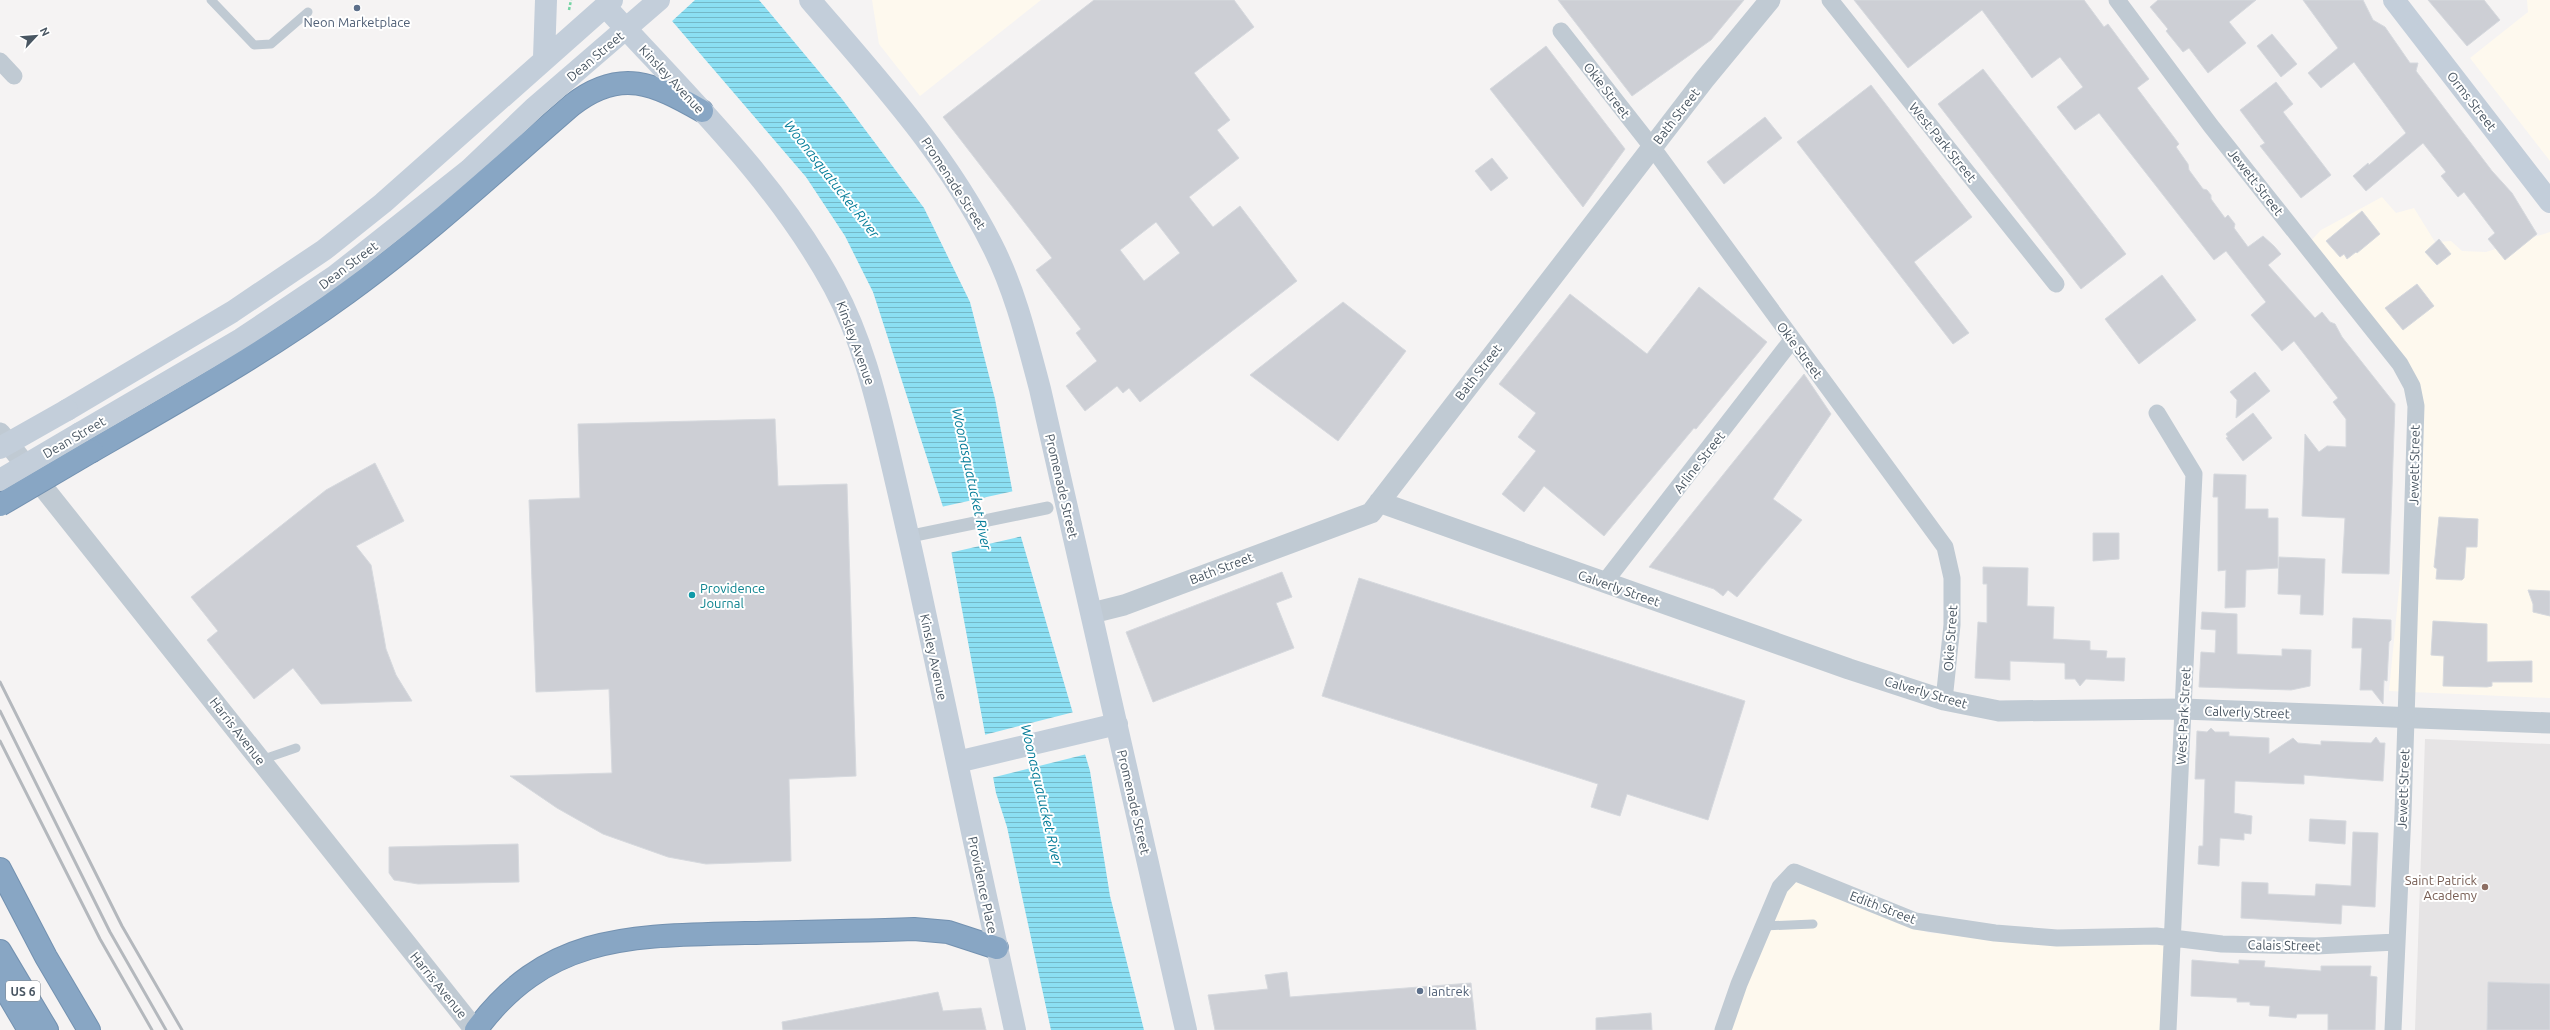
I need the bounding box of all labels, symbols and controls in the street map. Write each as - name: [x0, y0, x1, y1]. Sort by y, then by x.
- marker: Neon Marketplace: [352, 3, 362, 13]
- place label: Neon Marketplace: [304, 15, 410, 29]
- north arrow: [16, 16, 56, 56]
- text: N: [38, 25, 52, 38]
- street label: Dean Street: [564, 28, 626, 84]
- street label: Kinsley Avenue: [637, 42, 707, 116]
- street label: Okie Street: [1581, 60, 1633, 120]
- street label: Orms Street: [2445, 69, 2499, 133]
- street label: Bath Street: [1650, 85, 1702, 147]
- street label: West Park Street: [1907, 100, 1979, 184]
- water label: Woonasquatucket River: [781, 117, 883, 241]
- street label: Promenade Street: [919, 134, 989, 232]
- street label: Jewett Street: [2226, 146, 2286, 218]
- street label: Dean Street: [316, 238, 380, 292]
- street label: Kinsley Avenue: [834, 299, 878, 387]
- street label: Okie Street: [1774, 319, 1826, 381]
- street label: Bath Street: [1452, 341, 1504, 403]
- water label: Woonasquatucket River: [949, 407, 995, 552]
- street label: Dean Street: [40, 414, 108, 460]
- street label: Jewett Street: [2406, 425, 2422, 505]
- street label: Arline Street: [1671, 429, 1727, 495]
- street label: Promenade Street: [1043, 432, 1081, 540]
- street label: Bath Street: [1187, 550, 1255, 586]
- street label: Calverly Street: [1576, 567, 1662, 609]
- place label: Providence Journal: [700, 581, 765, 610]
- marker: Providence Journal: [687, 590, 697, 600]
- street label: Okie Street: [1941, 604, 1959, 672]
- street label: Kinsley Avenue: [918, 612, 950, 702]
- street label: West Park Street: [2173, 667, 2193, 765]
- street label: Calverly Street: [1883, 673, 1969, 711]
- street label: Harris Avenue: [207, 695, 269, 767]
- street label: Calverly Street: [2204, 704, 2290, 720]
- water label: Woonasquatucket River: [1018, 723, 1066, 868]
- street label: Promenade Street: [1115, 748, 1153, 856]
- street label: Jewett Street: [2395, 749, 2411, 829]
- street label: Providence Place: [966, 835, 1000, 935]
- place label: Saint Patrick Academy: [2405, 873, 2477, 902]
- marker: Saint Patrick Academy: [2480, 882, 2490, 892]
- street label: Edith Street: [1848, 888, 1918, 926]
- street label: Calais Street: [2247, 937, 2321, 953]
- street label: Harris Avenue: [408, 949, 470, 1021]
- road number: US 6: [6, 981, 40, 1001]
- place label: Iantrek: [1428, 984, 1470, 998]
- marker: Iantrek: [1415, 986, 1425, 996]

